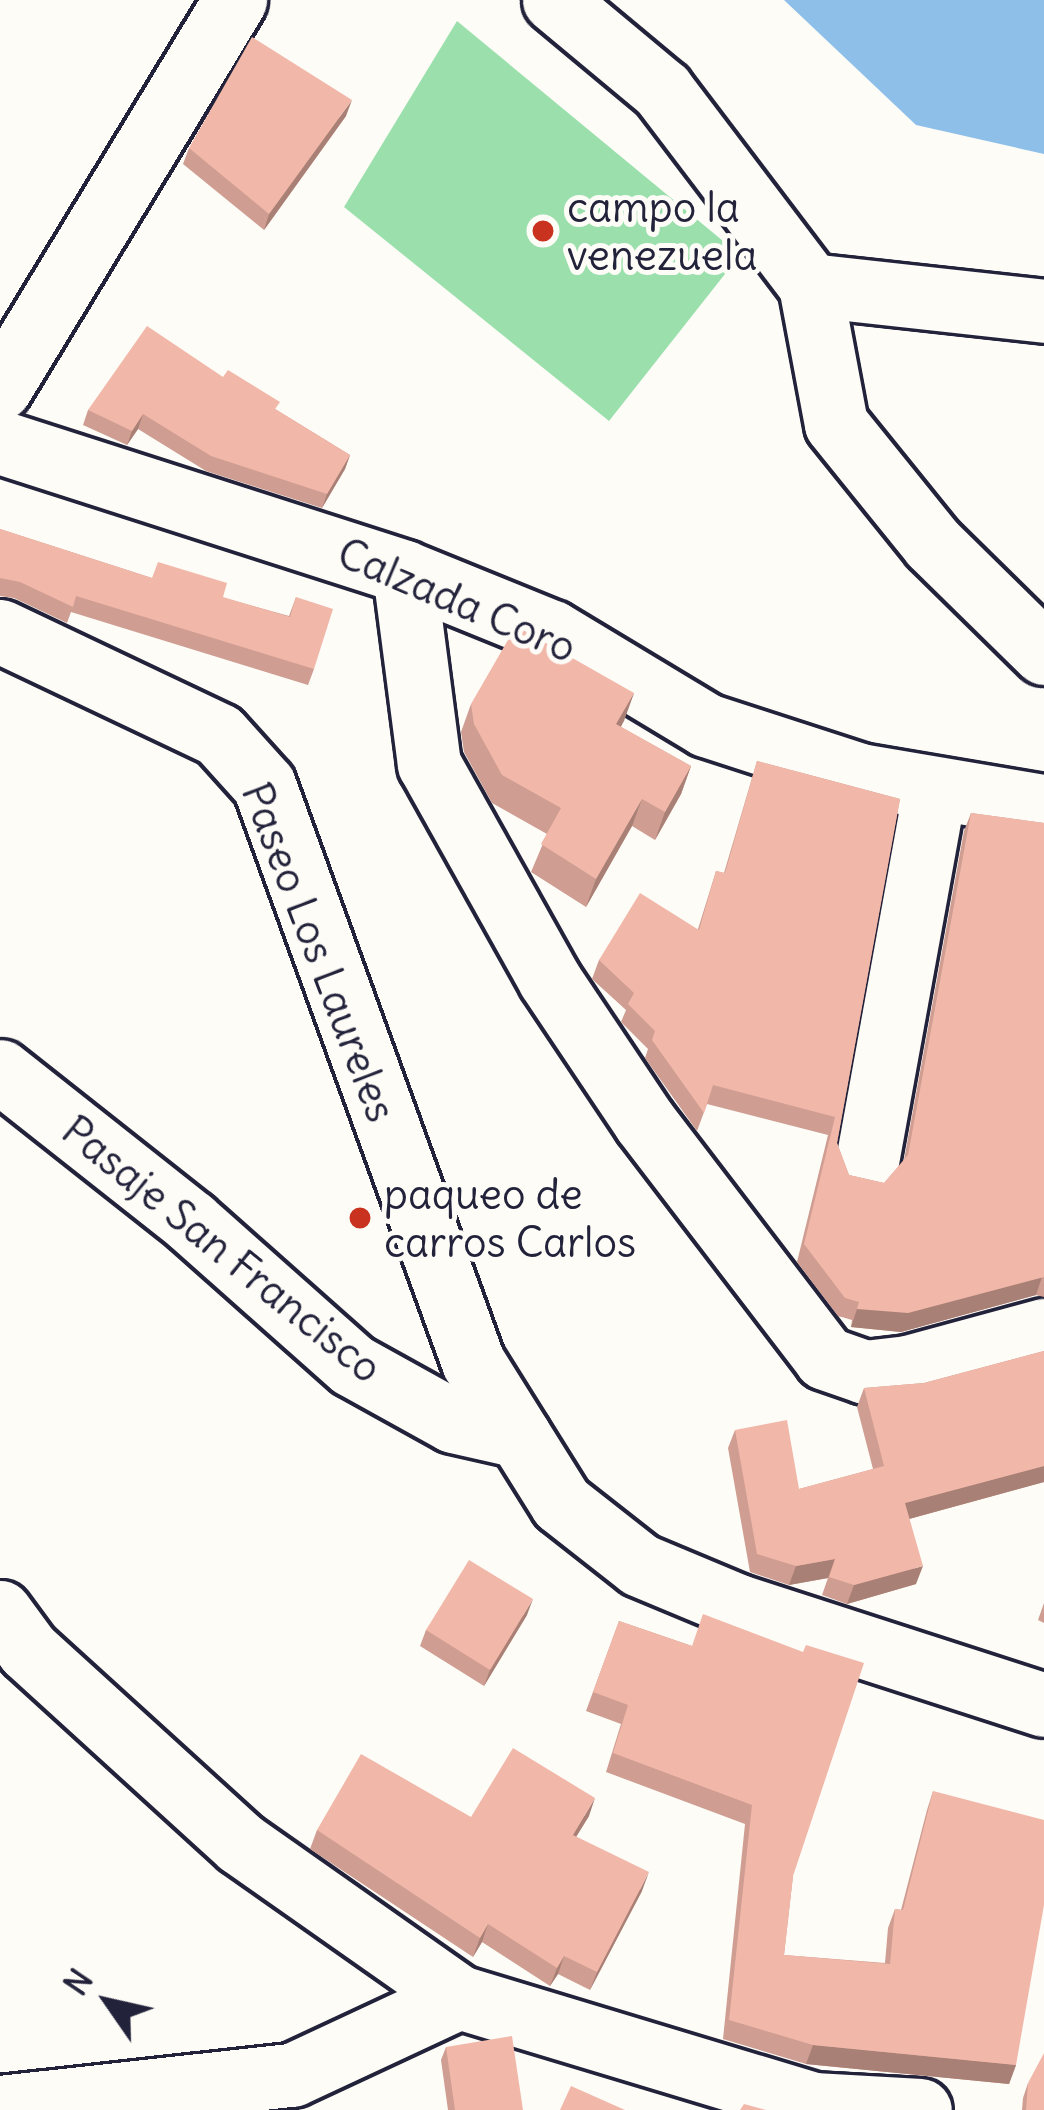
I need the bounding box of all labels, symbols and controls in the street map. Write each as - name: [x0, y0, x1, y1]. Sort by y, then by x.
- place label: campo la venezuela: [567, 182, 757, 280]
- marker: campo la venezuela: [530, 218, 556, 244]
- street label: Calzada Coro: [330, 527, 584, 673]
- street label: Paseo Los Laureles: [231, 775, 407, 1129]
- street label: Pasaje San Francisco: [52, 1105, 392, 1393]
- place label: paqueo de carros Carlos: [384, 1169, 636, 1268]
- marker: paqueo de carros Carlos: [347, 1205, 373, 1231]
- north arrow: [48, 1942, 168, 2062]
- text: N: [54, 1961, 102, 2003]

